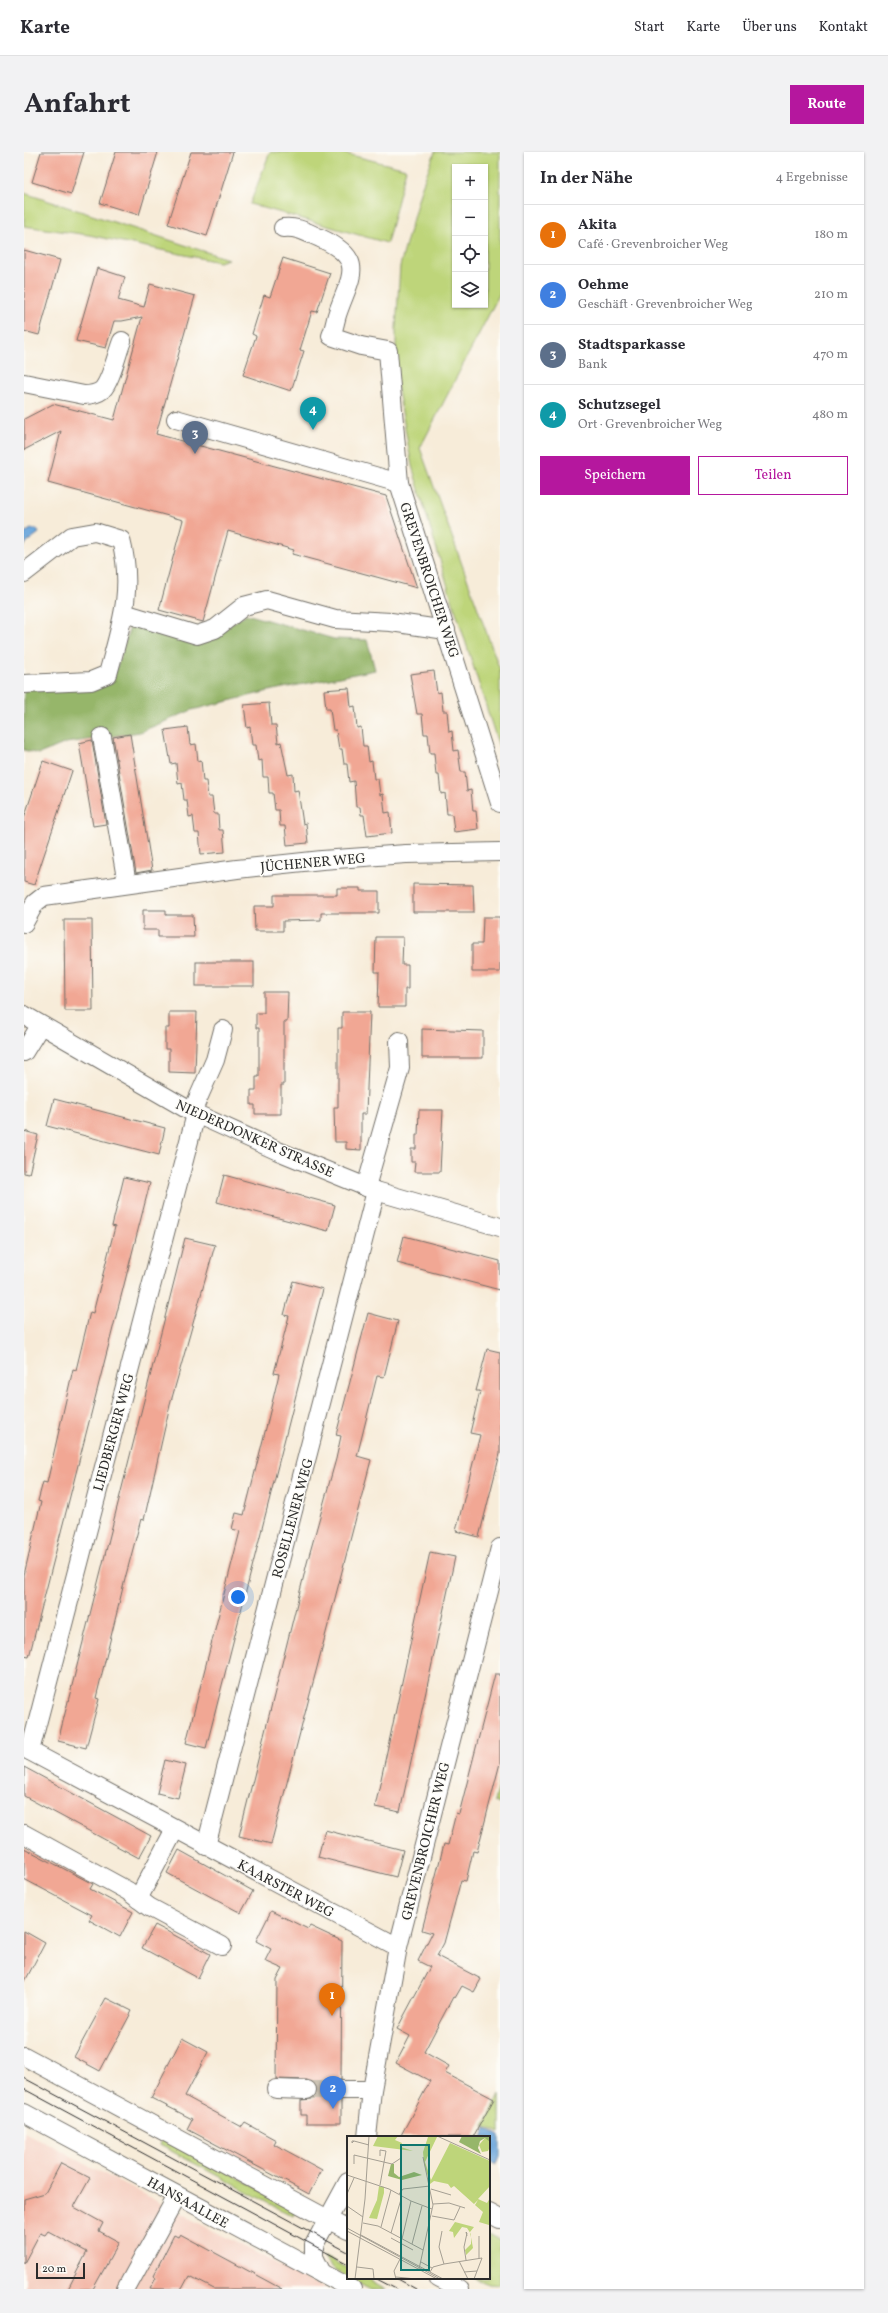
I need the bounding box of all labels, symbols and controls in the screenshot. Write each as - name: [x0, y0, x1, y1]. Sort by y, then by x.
- text: Karte: [20, 15, 70, 41]
- text: Start: [634, 18, 664, 37]
- text: Karte: [686, 18, 720, 37]
- text: Über uns: [742, 18, 797, 37]
- text: Kontakt: [819, 18, 868, 37]
- text: Anfahrt: [24, 85, 131, 124]
- button: Route: [790, 85, 864, 124]
- map controls: [452, 164, 488, 308]
- button: +: [452, 164, 488, 200]
- text: In der Nähe: [540, 167, 633, 190]
- text: 4 Ergebnisse: [775, 169, 848, 187]
- button: −: [452, 200, 488, 236]
- text: Akita: [578, 215, 617, 236]
- text: 1: [550, 226, 556, 244]
- text: 180 m: [814, 226, 848, 244]
- button: locate: [452, 236, 488, 272]
- text: Café · Grevenbroicher Weg: [578, 236, 728, 254]
- button: layers: [452, 272, 488, 308]
- text: Oehme: [578, 275, 629, 296]
- text: 2: [550, 286, 556, 304]
- text: 210 m: [814, 286, 848, 304]
- text: Geschäft · Grevenbroicher Weg: [578, 296, 753, 314]
- text: Stadtsparkasse: [578, 335, 685, 356]
- text: 3: [550, 346, 556, 364]
- text: 470 m: [813, 346, 848, 364]
- text: Bank: [578, 356, 607, 374]
- text: Schutzsegel: [578, 395, 661, 416]
- pin: 4: [300, 397, 326, 430]
- text: 4: [549, 406, 557, 424]
- text: 480 m: [812, 406, 848, 424]
- text: Ort · Grevenbroicher Weg: [578, 416, 722, 434]
- pin: 3: [182, 421, 208, 454]
- button: Speichern: [540, 456, 690, 495]
- button: Teilen: [698, 456, 848, 495]
- street label: GREVENBROICHER WEG: [394, 500, 463, 661]
- street label: JÜCHENER WEG: [260, 849, 367, 878]
- street label: NIEDERDONKER STRASSE: [172, 1096, 337, 1183]
- street label: LIEDBERGER WEG: [90, 1371, 139, 1493]
- street label: ROSELLENER WEG: [268, 1456, 319, 1580]
- your location: [228, 1587, 248, 1607]
- street label: GREVENBROICHER WEG: [398, 1760, 455, 1923]
- street label: KAARSTER WEG: [234, 1856, 337, 1923]
- pin: 1: [319, 1983, 345, 2016]
- pin: 2: [320, 2076, 346, 2109]
- inset map: [347, 2136, 490, 2279]
- street label: HANSAALLEE: [143, 2173, 232, 2234]
- scale bar: [36, 2261, 85, 2280]
- text: 20 m: [42, 2262, 66, 2277]

